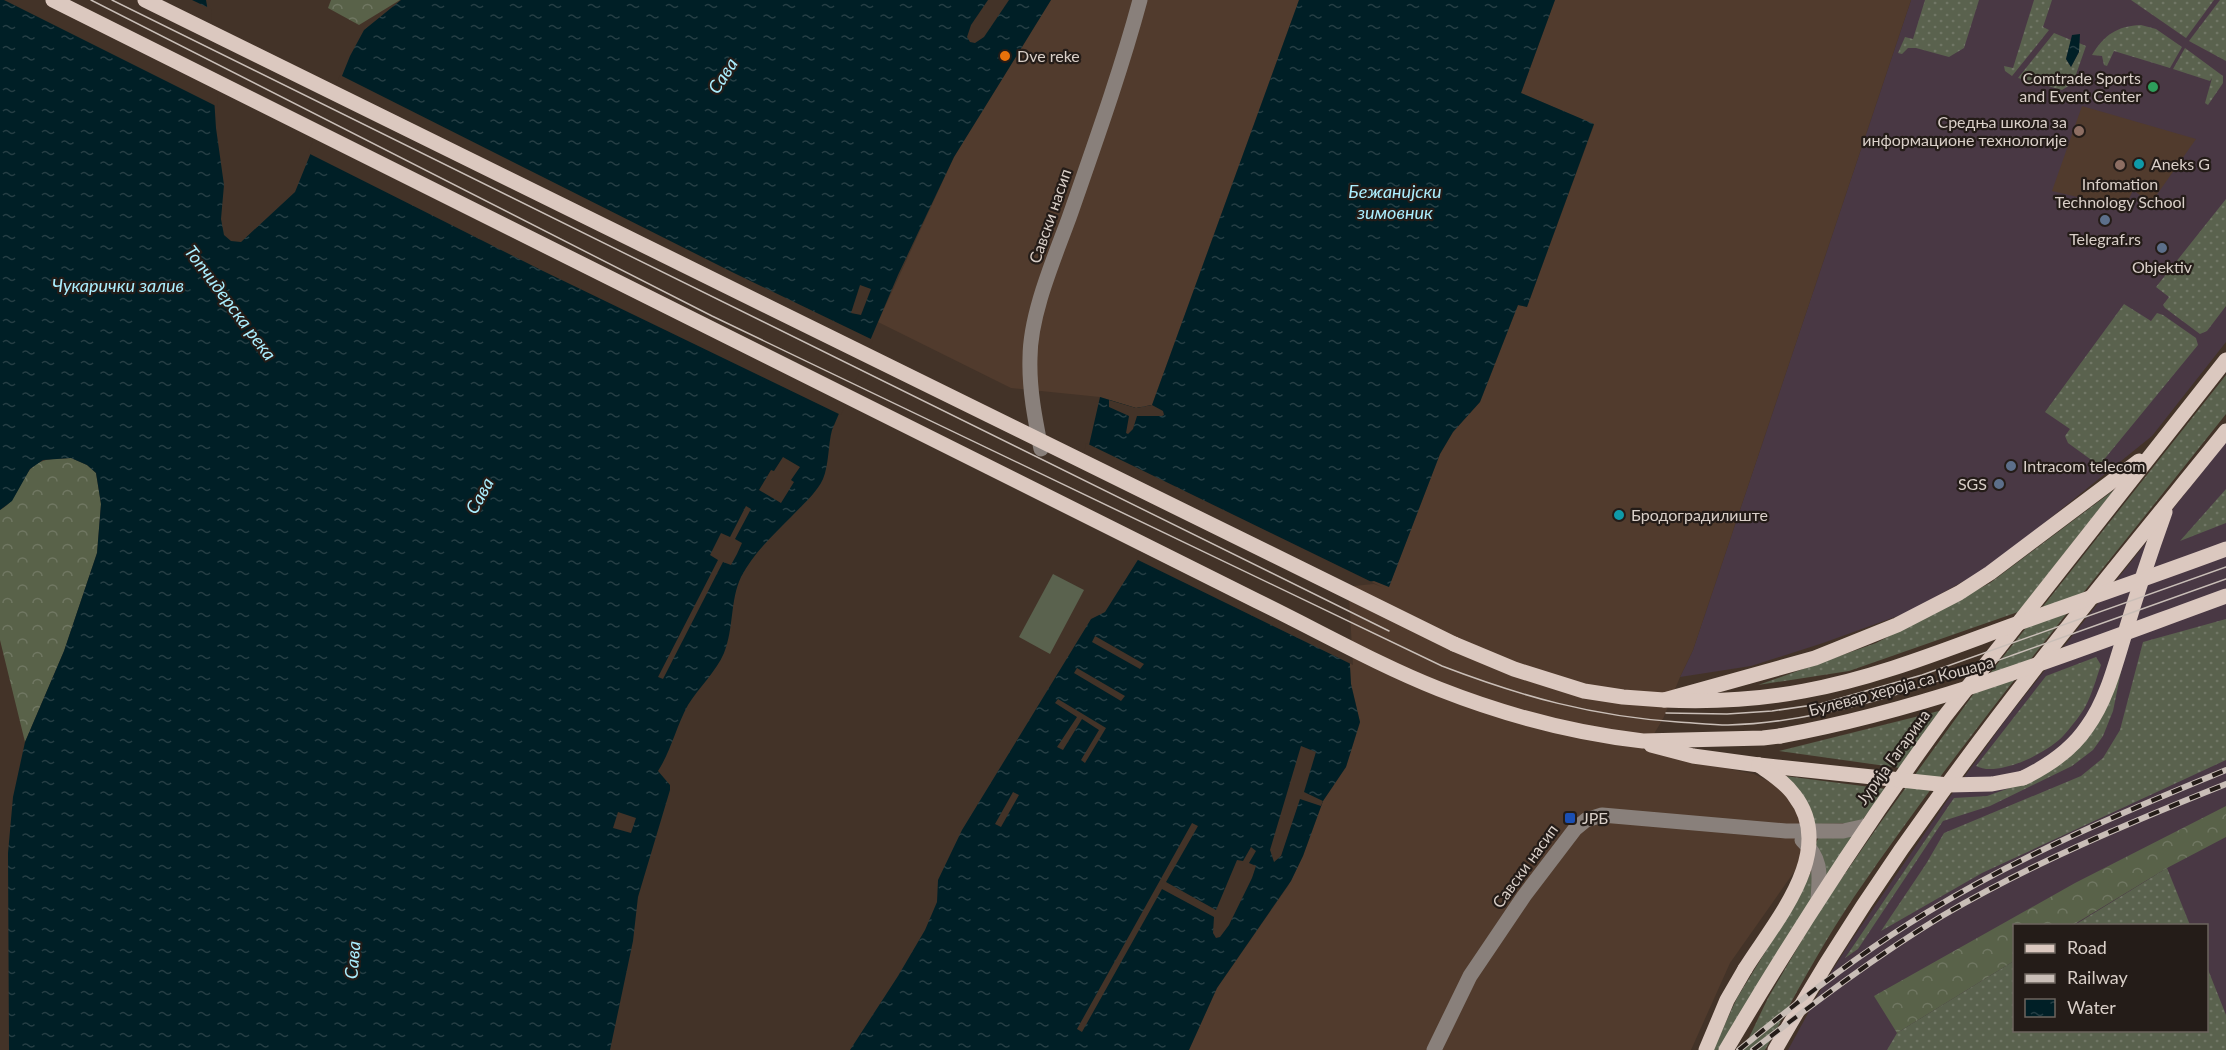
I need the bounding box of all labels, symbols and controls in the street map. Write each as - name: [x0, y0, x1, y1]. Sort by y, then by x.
- place label: Dve reke: [1017, 46, 1080, 65]
- marker: Dve reke: [998, 49, 1012, 63]
- water label: Сава: [703, 53, 742, 97]
- place label: Comtrade Sports and Event Center: [2019, 68, 2141, 105]
- marker: Comtrade Sports and Event Center: [2146, 80, 2160, 94]
- place label: Средња школа за информационе технологије: [1862, 112, 2067, 149]
- marker: Средња школа за информационе технологије: [2072, 124, 2086, 138]
- place label: Aneks G: [2151, 154, 2210, 173]
- marker: Aneks G: [2132, 157, 2146, 171]
- marker: Infomation Technology School: [2113, 158, 2127, 172]
- street label: Савски насип: [1024, 166, 1075, 266]
- place label: Infomation Technology School: [2055, 174, 2185, 211]
- water label: Бежанијски зимовник: [1348, 180, 1442, 223]
- marker: Telegraf.rs: [2098, 213, 2112, 227]
- place label: Telegraf.rs: [2069, 229, 2141, 248]
- water label: Топчидерска река: [180, 241, 281, 364]
- marker: Objektiv: [2155, 241, 2169, 255]
- place label: Objektiv: [2132, 257, 2193, 276]
- water label: Чукарички залив: [52, 274, 184, 296]
- place label: Intracom telecom: [2023, 456, 2145, 475]
- marker: Intracom telecom: [2004, 459, 2018, 473]
- water label: Сава: [460, 474, 498, 518]
- place label: SGS: [1958, 474, 1987, 493]
- marker: SGS: [1992, 477, 2006, 491]
- place label: Бродоградилиште: [1631, 505, 1768, 524]
- marker: Бродоградилиште: [1612, 508, 1626, 522]
- street label: Булевар хероја са Кошара: [1806, 652, 1995, 719]
- street label: Јурија Гагарина: [1852, 706, 1933, 808]
- place label: ЈРБ: [1582, 808, 1608, 827]
- marker: ЈРБ: [1563, 811, 1577, 825]
- street label: Савски насип: [1488, 820, 1561, 911]
- legend: [2013, 924, 2208, 1032]
- text: Road: [2067, 936, 2107, 958]
- water label: Сава: [339, 940, 365, 980]
- text: Railway: [2067, 966, 2128, 988]
- text: Water: [2067, 996, 2116, 1018]

